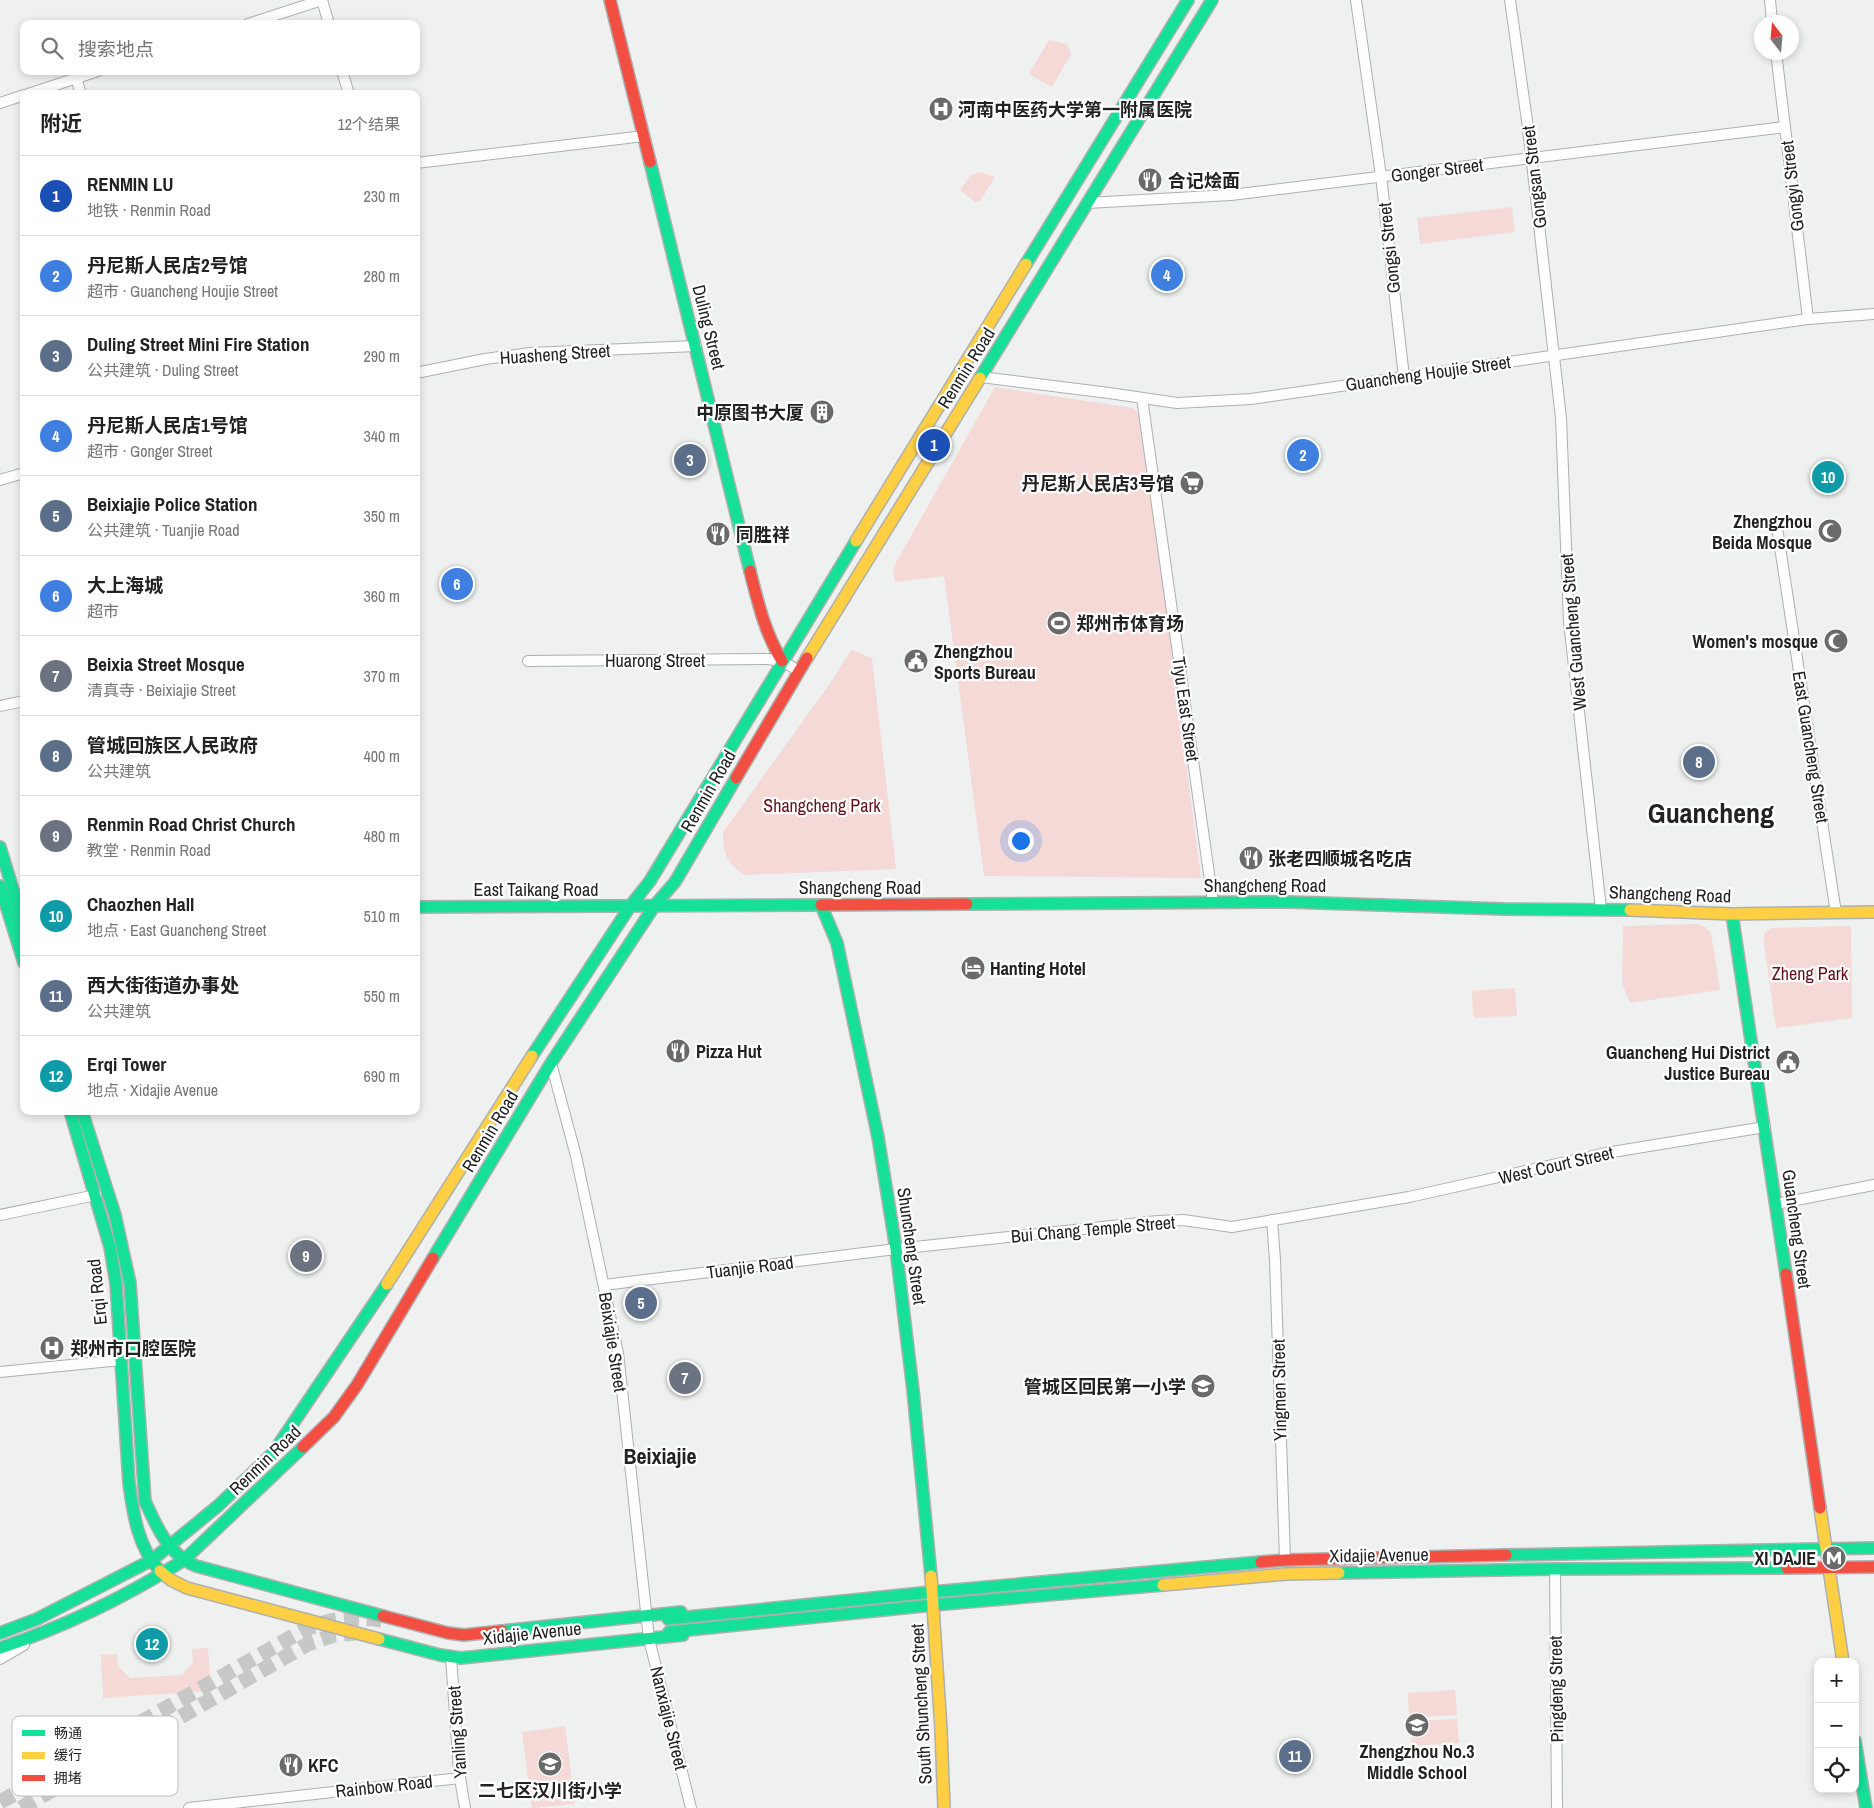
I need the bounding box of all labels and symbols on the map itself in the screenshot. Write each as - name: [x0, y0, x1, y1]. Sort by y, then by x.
- north arrow: [1754, 15, 1799, 60]
- hospital icon: 河南中医药大学第一附属医院: [928, 96, 954, 122]
- place label: 河南中医药大学第一附属医院: [958, 97, 1192, 122]
- street label: Gongsan Street: [1515, 124, 1553, 230]
- street label: Gongyi Street: [1774, 139, 1810, 233]
- street label: Gonger Street: [1389, 152, 1485, 188]
- restaurant icon: 合记烩面: [1137, 167, 1163, 193]
- place label: 合记烩面: [1168, 168, 1240, 193]
- street label: Gongsi Street: [1372, 201, 1406, 295]
- pin: 4: [1151, 256, 1183, 294]
- street label: Duling Street: [686, 282, 732, 372]
- street label: Renmin Road: [931, 323, 1001, 413]
- street label: Huasheng Street: [499, 338, 611, 370]
- street label: Guancheng Houjie Street: [1344, 349, 1512, 397]
- building icon: 中原图书大厦: [809, 399, 835, 425]
- place label: 中原图书大厦: [696, 400, 804, 425]
- pin: 1: [918, 426, 950, 464]
- pin: 2: [1287, 436, 1319, 474]
- pin: 3: [674, 441, 706, 479]
- pin: 10: [1812, 458, 1844, 496]
- supermarket icon: 丹尼斯人民店3号馆: [1179, 470, 1205, 496]
- place label: 丹尼斯人民店3号馆: [1022, 471, 1174, 496]
- place label: Zhengzhou Beida Mosque: [1712, 509, 1812, 555]
- mosque icon: Zhengzhou Beida Mosque: [1817, 518, 1843, 544]
- restaurant icon: 同胜祥: [705, 521, 731, 547]
- place label: 同胜祥: [736, 522, 790, 547]
- street label: West Guancheng Street: [1554, 553, 1592, 711]
- pin: 6: [441, 565, 473, 603]
- sports icon: 郑州市体育场: [1046, 610, 1072, 636]
- place label: 郑州市体育场: [1076, 611, 1184, 636]
- mosque icon: Women's mosque: [1823, 628, 1849, 654]
- place label: Women's mosque: [1693, 629, 1818, 654]
- place label: Zhengzhou Sports Bureau: [934, 639, 1036, 685]
- street label: Huarong Street: [605, 648, 705, 673]
- public building icon: Zhengzhou Sports Bureau: [903, 648, 929, 674]
- street label: Tiyu East Street: [1166, 655, 1206, 763]
- street label: East Guancheng Street: [1787, 669, 1835, 825]
- pin: 8: [1683, 743, 1715, 781]
- street label: Renmin Road: [674, 745, 742, 837]
- park label: Shangcheng Park: [763, 793, 881, 818]
- district label: Guancheng: [1648, 794, 1774, 832]
- your location: [1008, 828, 1034, 854]
- restaurant icon: 张老四顺城名吃店: [1238, 845, 1264, 871]
- place label: 张老四顺城名吃店: [1268, 846, 1412, 871]
- street label: Shangcheng Road: [1204, 873, 1326, 898]
- street label: Shangcheng Road: [799, 875, 921, 900]
- street label: East Taikang Road: [474, 877, 598, 902]
- street label: Shangcheng Road: [1608, 879, 1732, 909]
- hotel icon: Hanting Hotel: [960, 955, 986, 981]
- place label: Hanting Hotel: [990, 956, 1086, 981]
- park label: Zheng Park: [1772, 961, 1849, 986]
- restaurant icon: Pizza Hut: [665, 1038, 691, 1064]
- place label: Pizza Hut: [696, 1039, 762, 1064]
- place label: Guancheng Hui District Justice Bureau: [1606, 1040, 1770, 1086]
- public building icon: Guancheng Hui District Justice Bureau: [1775, 1049, 1801, 1075]
- street label: Renmin Road: [456, 1086, 524, 1176]
- street label: West Court Street: [1496, 1140, 1616, 1190]
- street label: Guancheng Street: [1776, 1168, 1818, 1290]
- street label: Shuncheng Street: [891, 1186, 933, 1306]
- street label: Bui Chang Temple Street: [1010, 1209, 1176, 1249]
- pin: 9: [290, 1237, 322, 1275]
- street label: Tuanjie Road: [705, 1249, 795, 1285]
- street label: Erqi Road: [81, 1258, 113, 1326]
- pin: 5: [625, 1284, 657, 1322]
- street label: Beixiajie Street: [593, 1290, 633, 1394]
- hospital icon: 郑州市口腔医院: [39, 1335, 65, 1361]
- place label: 郑州市口腔医院: [70, 1336, 196, 1361]
- street label: Yingmen Street: [1266, 1339, 1292, 1441]
- pin: 7: [669, 1359, 701, 1397]
- school or university icon: 管城区回民第一小学: [1190, 1373, 1216, 1399]
- place label: 管城区回民第一小学: [1024, 1374, 1186, 1399]
- street label: Renmin Road: [224, 1419, 306, 1501]
- district label: Beixiajie: [623, 1441, 697, 1471]
- street label: Xidajie Avenue: [1329, 1542, 1429, 1568]
- metro station icon: XI DAJIE: [1821, 1545, 1847, 1571]
- place label: XI DAJIE: [1754, 1546, 1816, 1571]
- street label: Xidajie Avenue: [481, 1615, 583, 1651]
- street label: South Shuncheng Street: [904, 1623, 938, 1785]
- pin: 12: [136, 1625, 168, 1663]
- street label: Pingdeng Street: [1543, 1635, 1569, 1743]
- street label: Nanxiajie Street: [644, 1664, 694, 1772]
- street label: Yanling Street: [441, 1685, 473, 1779]
- school or university icon: Zhengzhou No.3 Middle School: [1404, 1712, 1430, 1738]
- legend: [12, 1716, 178, 1796]
- text: 畅通: [54, 1724, 82, 1742]
- pin: 11: [1279, 1737, 1311, 1775]
- place label: Zhengzhou No.3 Middle School: [1360, 1739, 1474, 1785]
- text: 缓行: [54, 1746, 82, 1764]
- school or university icon: 二七区汉川街小学: [537, 1751, 563, 1777]
- restaurant icon: KFC: [278, 1752, 304, 1778]
- place label: KFC: [308, 1753, 339, 1778]
- street label: Rainbow Road: [334, 1768, 434, 1804]
- text: 拥堵: [54, 1769, 82, 1787]
- place label: 二七区汉川街小学: [478, 1778, 622, 1803]

